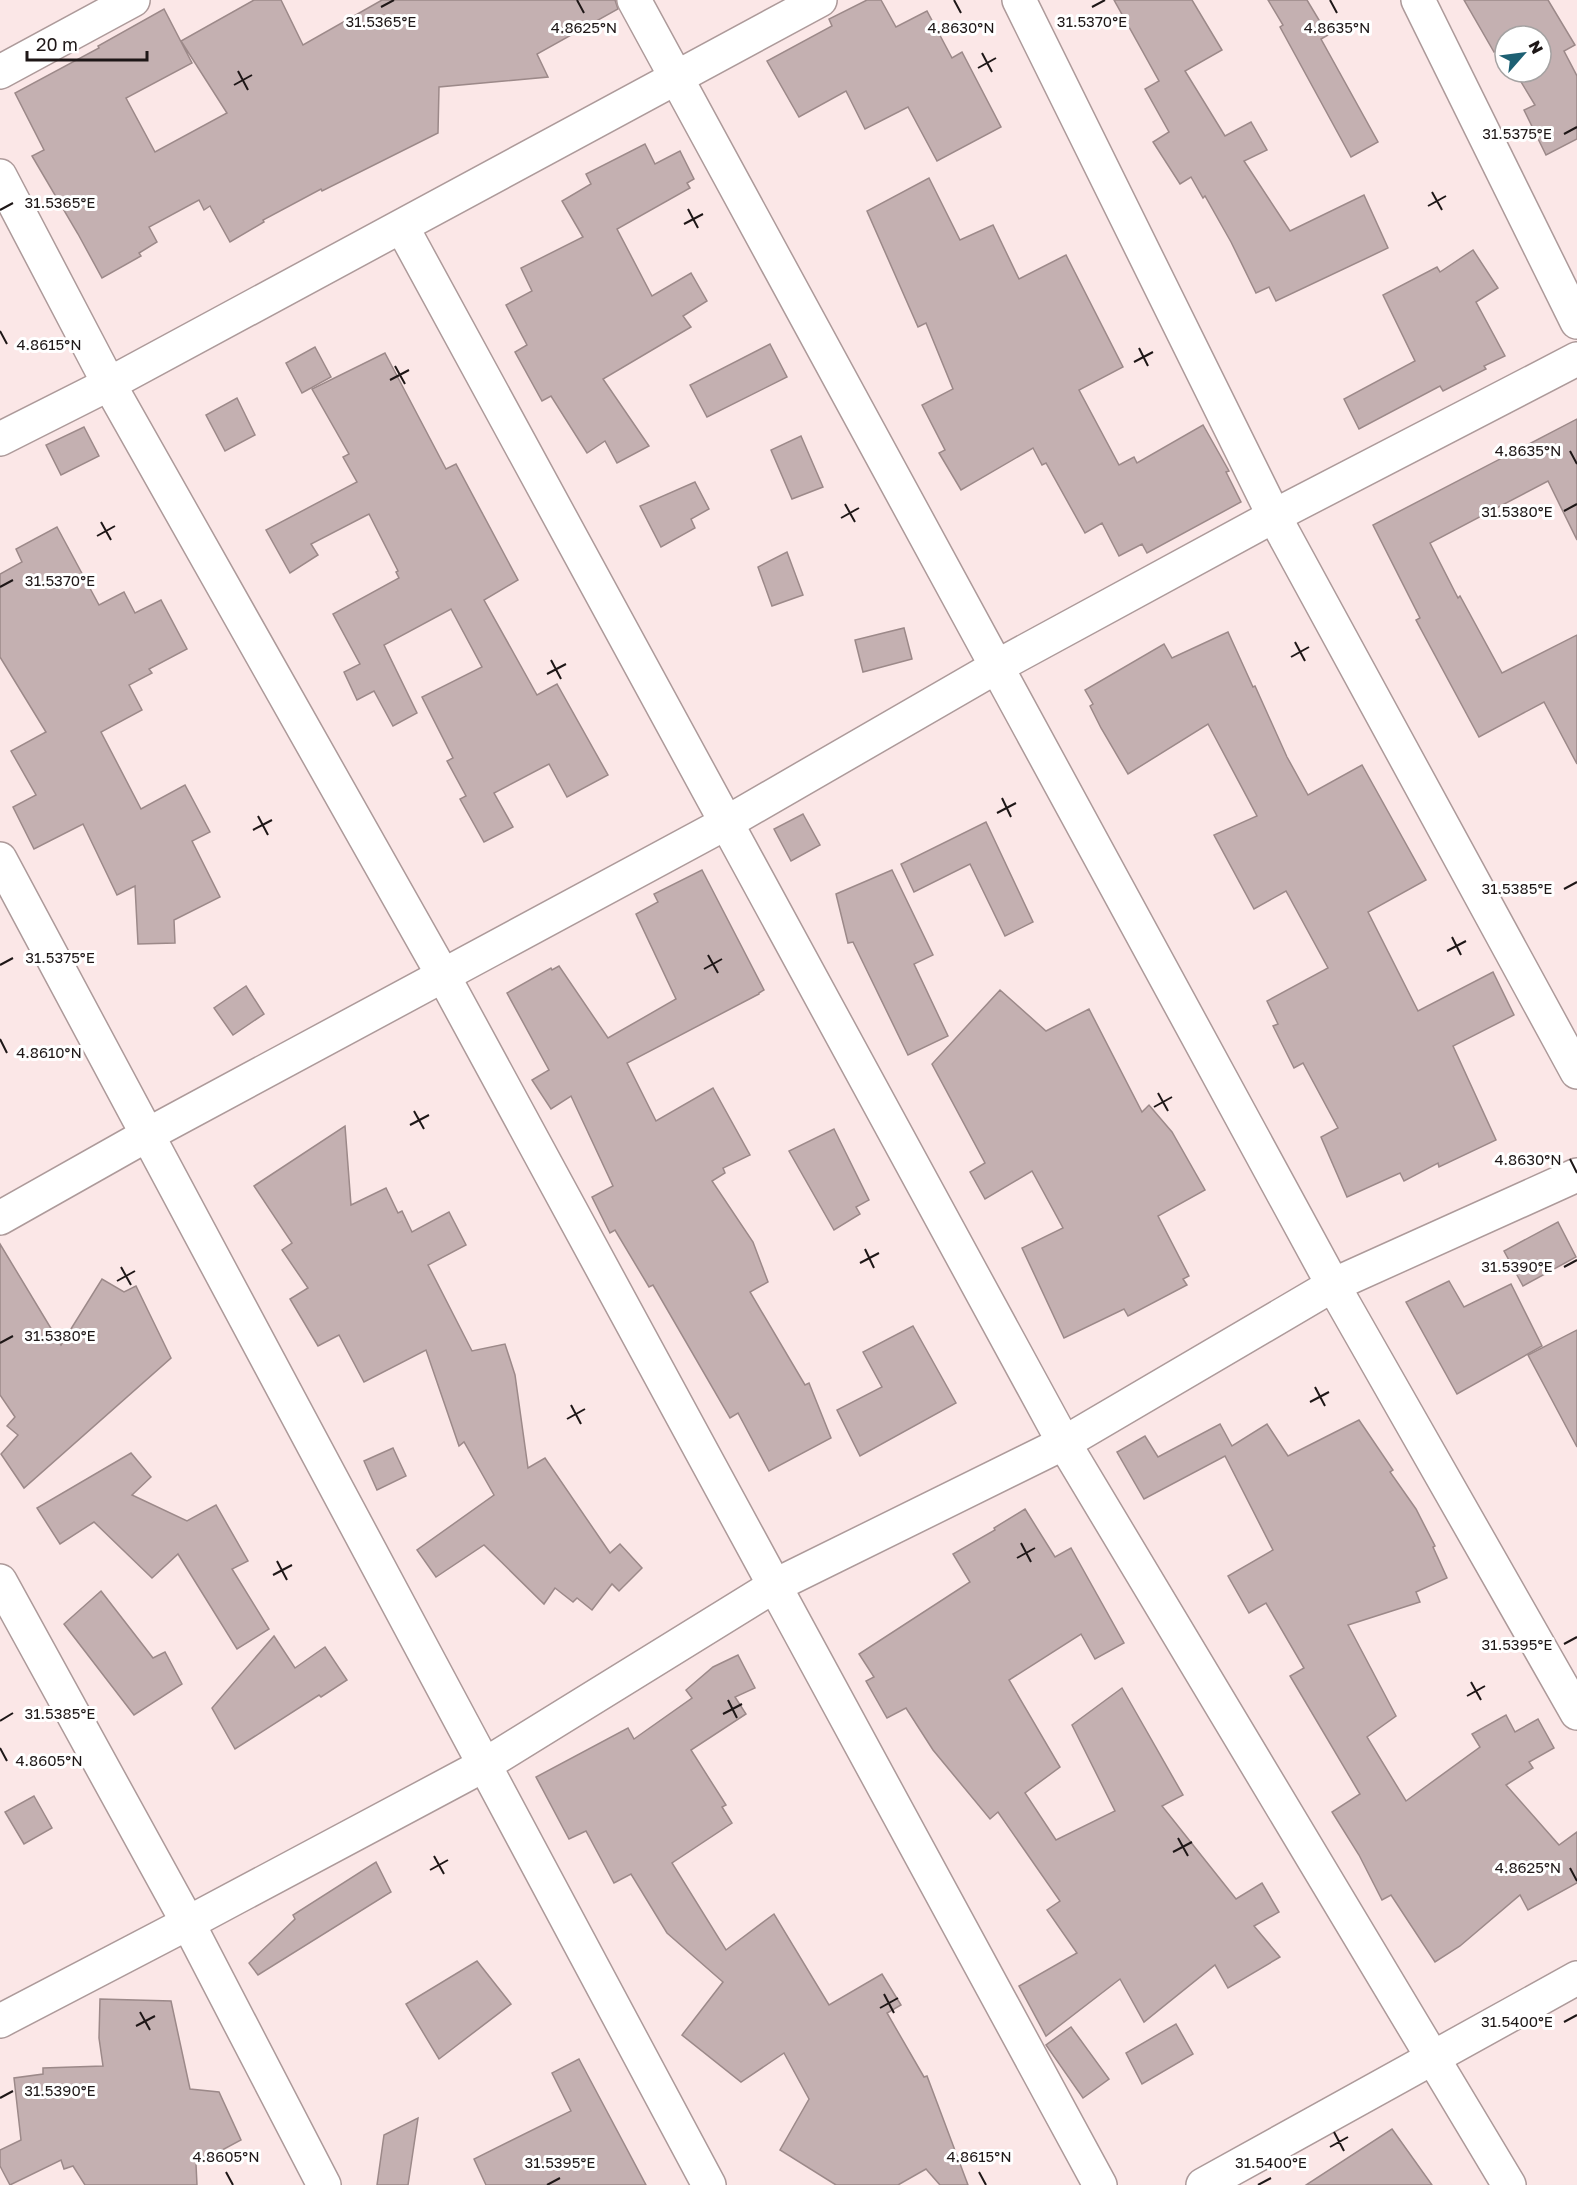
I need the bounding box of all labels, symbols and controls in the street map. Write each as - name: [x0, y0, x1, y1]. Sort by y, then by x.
- text: 31.5365°E: [346, 12, 416, 30]
- text: 31.5370°E: [1057, 12, 1127, 30]
- text: 4.8625°N: [551, 18, 617, 36]
- text: 4.8630°N: [927, 18, 995, 36]
- text: 4.8635°N: [1304, 18, 1370, 36]
- scale bar: [27, 24, 147, 62]
- north arrow: [1493, 24, 1553, 84]
- text: 20 m: [36, 33, 78, 55]
- text: N: [1525, 37, 1548, 57]
- text: 31.5375°E: [1482, 124, 1552, 142]
- text: 31.5365°E: [25, 193, 95, 211]
- text: 4.8615°N: [16, 335, 82, 353]
- text: 4.8635°N: [1495, 441, 1561, 459]
- text: 31.5380°E: [1481, 502, 1553, 520]
- text: 31.5370°E: [25, 571, 95, 589]
- text: 31.5385°E: [1482, 879, 1552, 897]
- text: 31.5375°E: [25, 948, 95, 966]
- text: 4.8610°N: [16, 1043, 82, 1061]
- text: 4.8630°N: [1494, 1150, 1562, 1168]
- text: 31.5390°E: [1481, 1257, 1553, 1275]
- text: 31.5380°E: [24, 1326, 96, 1344]
- text: 31.5395°E: [1482, 1635, 1552, 1653]
- text: 31.5385°E: [25, 1704, 95, 1722]
- text: 4.8605°N: [15, 1751, 83, 1769]
- text: 4.8625°N: [1495, 1858, 1561, 1876]
- text: 31.5400°E: [1481, 2012, 1553, 2030]
- text: 31.5390°E: [24, 2081, 96, 2099]
- text: 4.8605°N: [192, 2147, 260, 2165]
- text: 4.8615°N: [946, 2147, 1012, 2165]
- text: 31.5395°E: [525, 2153, 595, 2171]
- text: 31.5400°E: [1235, 2153, 1307, 2171]

